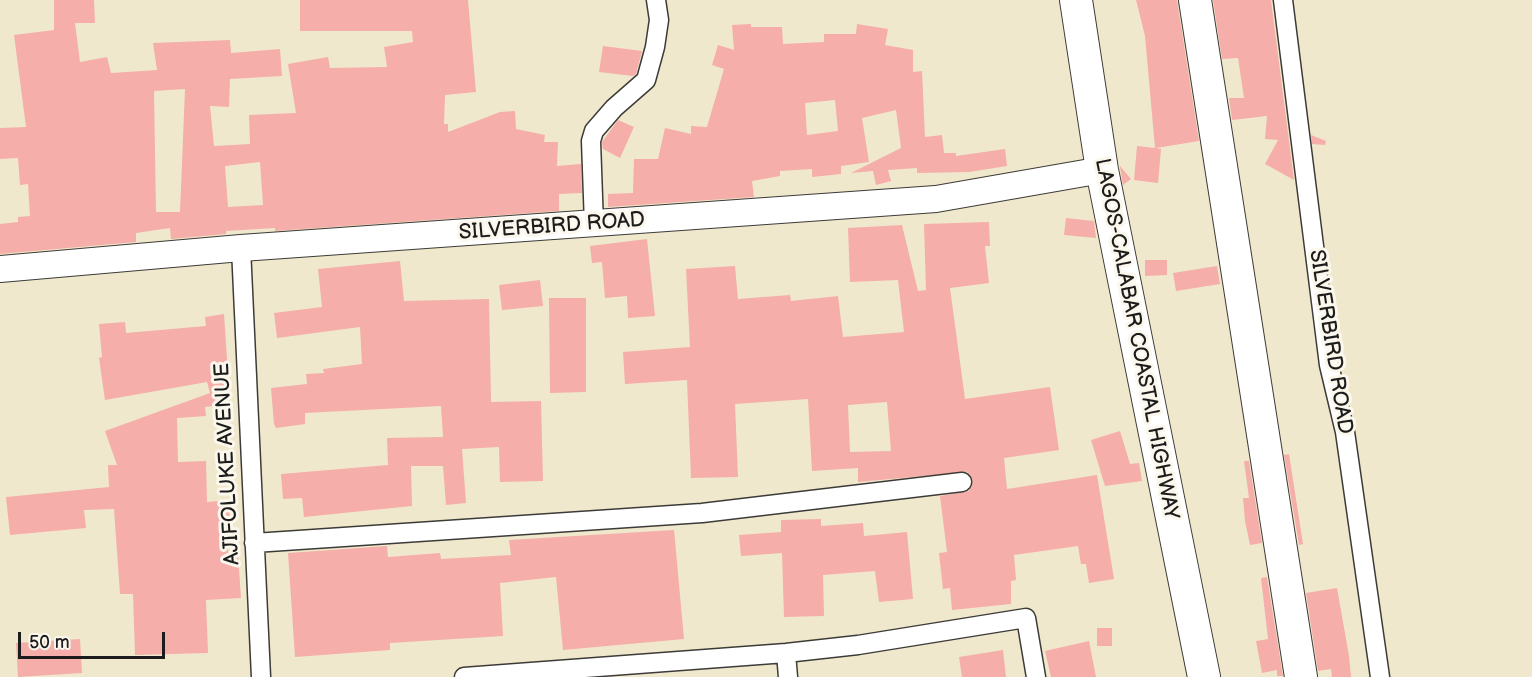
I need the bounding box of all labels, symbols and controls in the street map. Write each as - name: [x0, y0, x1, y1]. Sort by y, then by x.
- street label: LAGOS-CALABAR COASTAL HIGHWAY: [1089, 156, 1183, 522]
- street label: SILVERBIRD ROAD: [458, 208, 646, 246]
- street label: SILVERBIRD ROAD: [1303, 248, 1357, 436]
- street label: AJIFOLUKE AVENUE: [210, 362, 246, 566]
- scale bar: [21, 620, 168, 658]
- text: 50 m: [29, 632, 70, 653]

